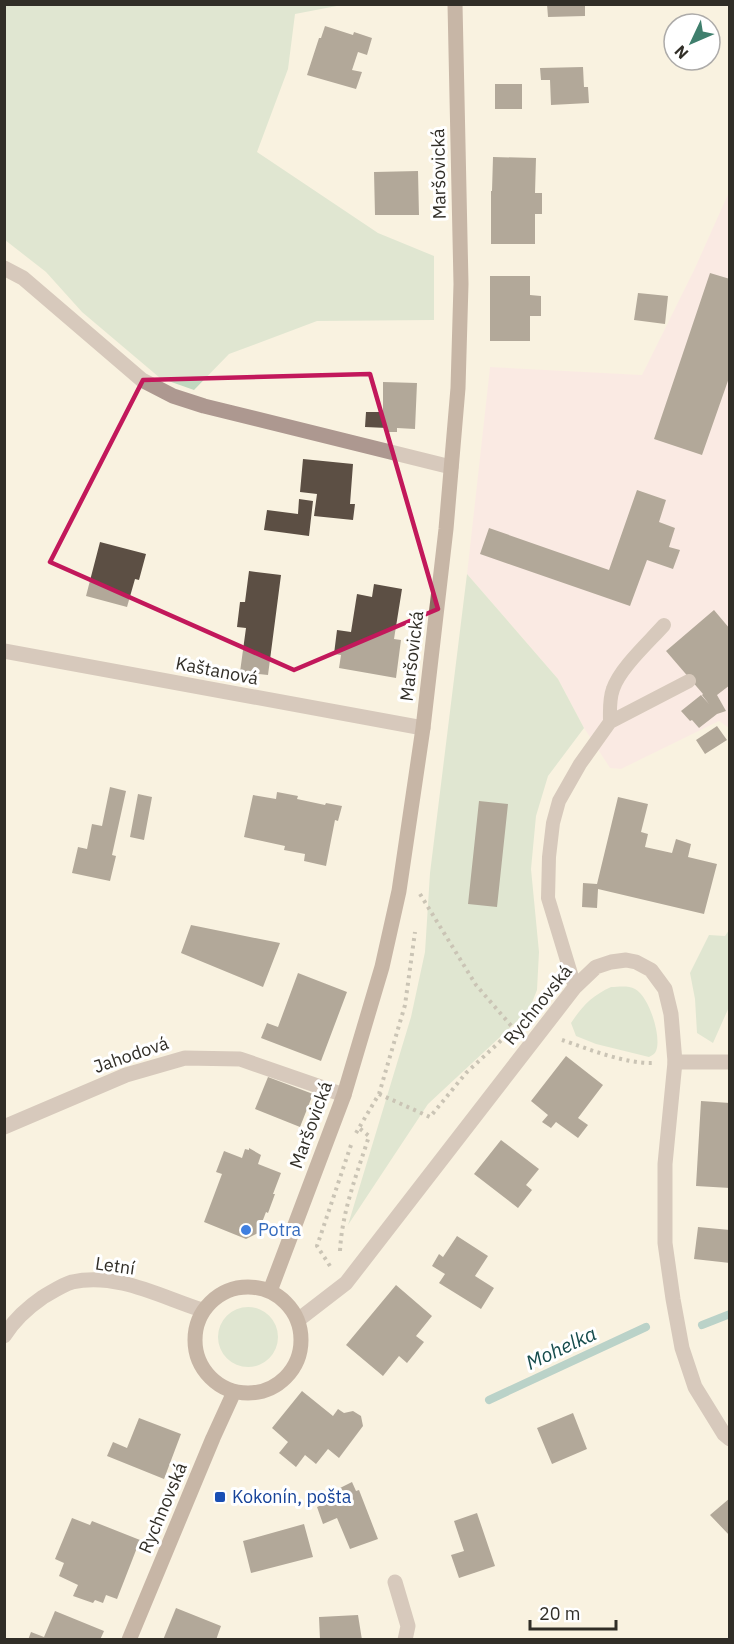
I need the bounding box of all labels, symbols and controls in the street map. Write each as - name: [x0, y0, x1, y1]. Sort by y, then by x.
- north arrow: [662, 12, 722, 72]
- text: N: [670, 41, 692, 64]
- street label: Maršovická: [426, 128, 451, 220]
- street label: Maršovická: [395, 609, 429, 702]
- street label: Kaštanová: [174, 651, 261, 690]
- street label: Rychnovská: [498, 960, 577, 1049]
- street label: Jahodová: [90, 1031, 172, 1078]
- street label: Maršovická: [284, 1078, 337, 1172]
- place label: Potra: [258, 1218, 301, 1241]
- marker: Potra: [239, 1223, 253, 1237]
- street label: Letní: [94, 1251, 137, 1280]
- water label: Mohelka: [521, 1319, 601, 1376]
- street label: Rychnovská: [133, 1459, 192, 1557]
- place label: Kokonín, pošta: [232, 1485, 352, 1508]
- marker: Kokonín, pošta: [213, 1490, 227, 1504]
- scale bar: [530, 1593, 616, 1631]
- text: 20 m: [539, 1602, 581, 1625]

